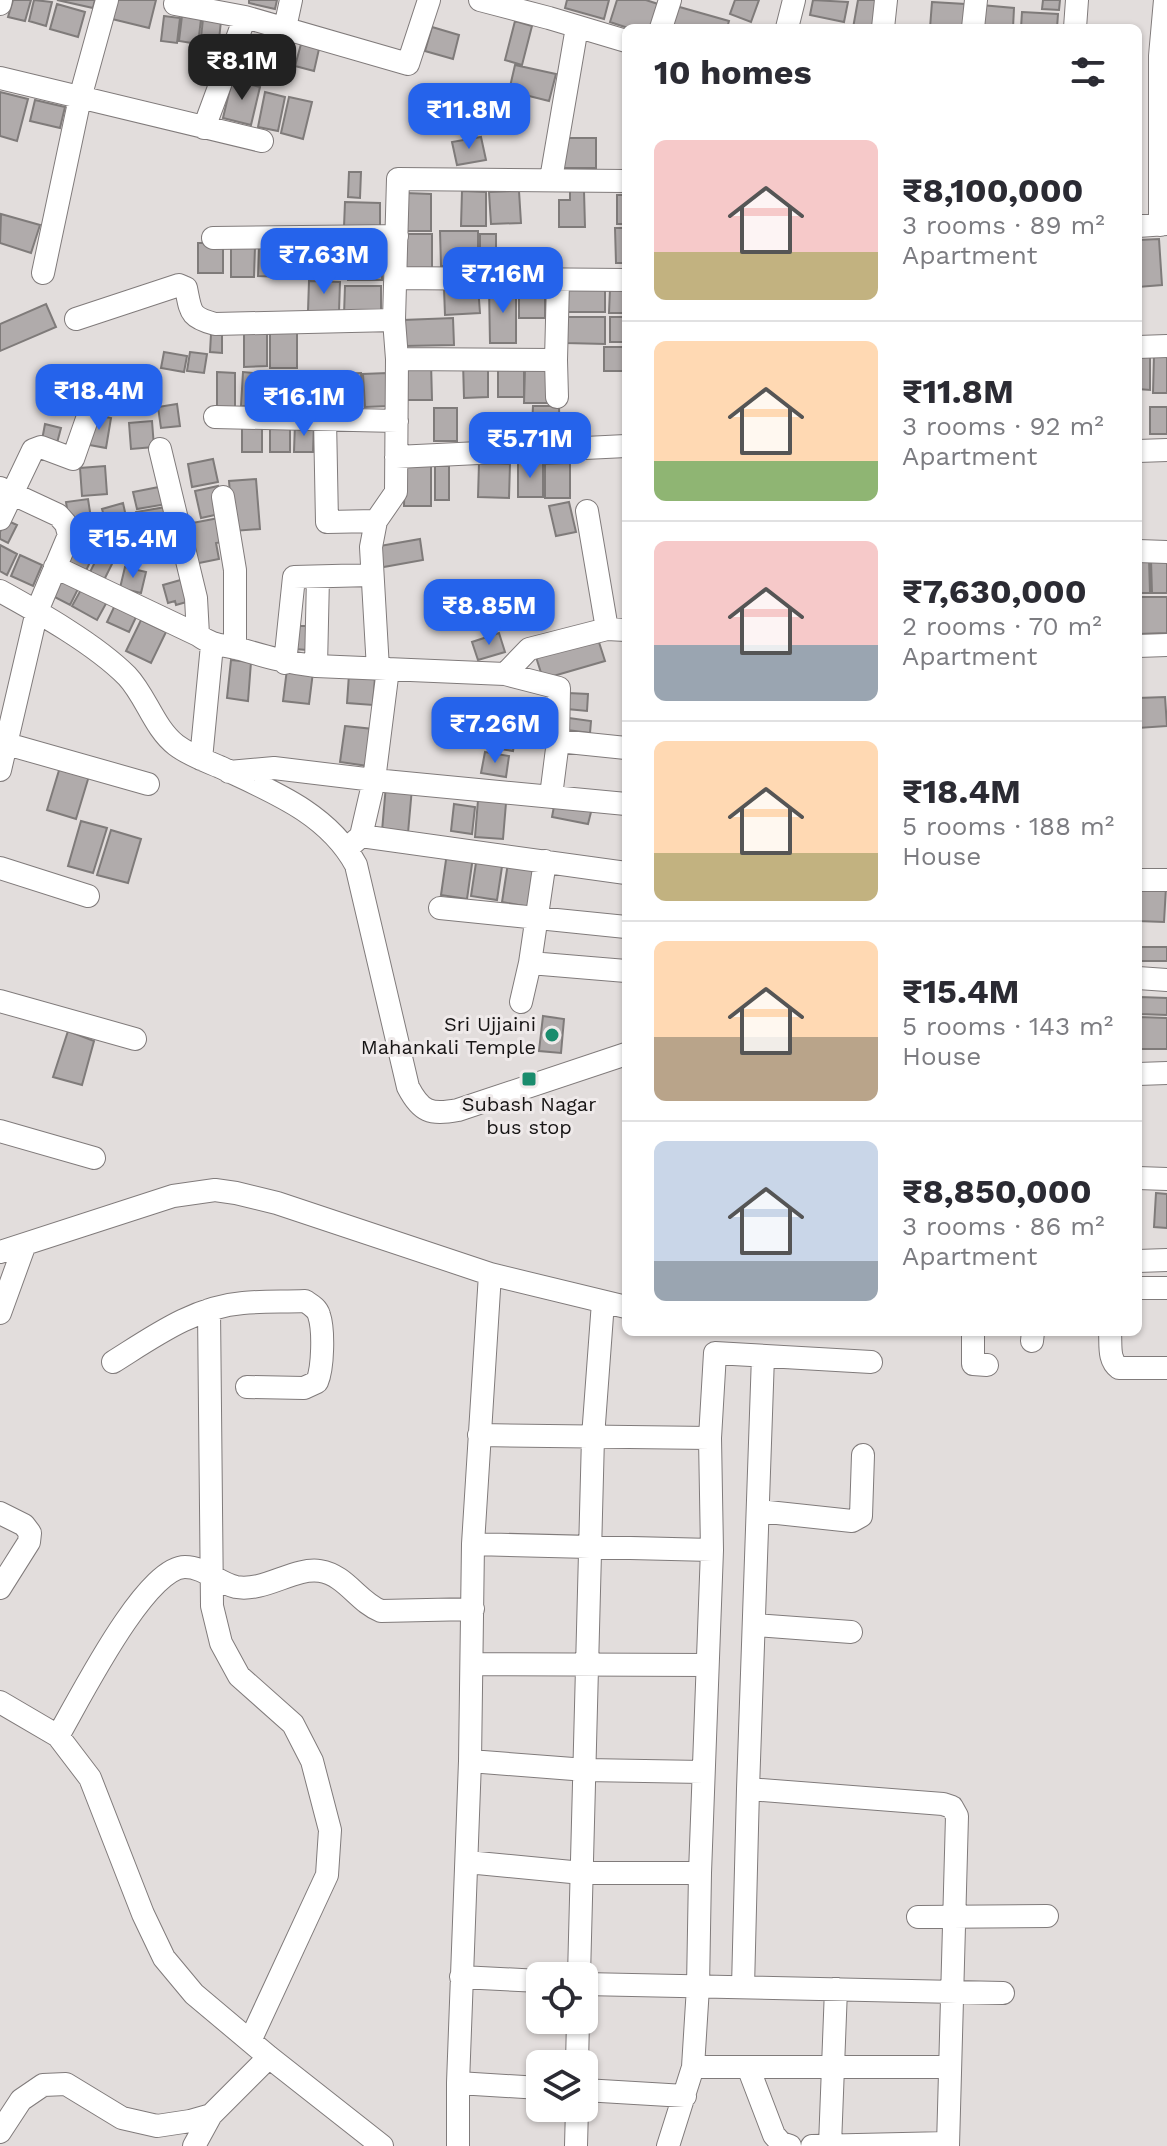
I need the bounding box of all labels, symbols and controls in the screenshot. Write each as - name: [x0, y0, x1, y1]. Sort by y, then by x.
- pin: ₹8.1M: [186, 34, 298, 102]
- text: ₹8.1M: [206, 45, 278, 75]
- icon: filters: [1066, 50, 1110, 94]
- text: 10 homes: [654, 52, 812, 92]
- pin: ₹11.8M: [404, 83, 534, 151]
- text: ₹11.8M: [426, 94, 512, 124]
- text: ₹8,100,000: [902, 170, 1084, 210]
- icon: home: [718, 172, 814, 268]
- text: 3 rooms · 89 m²: [902, 210, 1105, 240]
- pin: ₹7.63M: [259, 228, 389, 296]
- text: ₹7.63M: [279, 239, 369, 269]
- text: Apartment: [902, 240, 1038, 270]
- pin: ₹7.16M: [438, 247, 568, 315]
- text: ₹7.16M: [461, 258, 545, 288]
- pin: ₹18.4M: [34, 364, 164, 432]
- pin: ₹16.1M: [239, 370, 369, 438]
- text: ₹11.8M: [902, 371, 1014, 411]
- icon: home: [718, 373, 814, 469]
- text: ₹18.4M: [53, 375, 145, 405]
- text: ₹16.1M: [263, 381, 345, 411]
- text: 3 rooms · 92 m²: [902, 411, 1104, 441]
- pin: ₹5.71M: [465, 412, 595, 480]
- text: ₹5.71M: [487, 423, 573, 453]
- text: Apartment: [902, 441, 1038, 471]
- pin: ₹15.4M: [68, 512, 198, 580]
- text: ₹15.4M: [88, 523, 178, 553]
- text: ₹7,630,000: [902, 571, 1087, 611]
- icon: home: [718, 573, 814, 669]
- pin: ₹8.85M: [424, 579, 554, 647]
- text: ₹8.85M: [442, 590, 536, 620]
- text: 2 rooms · 70 m²: [902, 611, 1102, 641]
- text: Apartment: [902, 641, 1038, 671]
- pin: ₹7.26M: [430, 697, 560, 765]
- text: ₹7.26M: [449, 708, 541, 738]
- text: ₹18.4M: [902, 771, 1021, 811]
- icon: home: [718, 773, 814, 869]
- text: 5 rooms · 188 m²: [902, 811, 1114, 841]
- text: House: [902, 841, 981, 871]
- text: ₹15.4M: [902, 971, 1020, 1011]
- icon: home: [718, 973, 814, 1069]
- text: 5 rooms · 143 m²: [902, 1011, 1113, 1041]
- place label: Sri Ujjaini Mahankali Temple: [361, 1012, 536, 1059]
- marker: Sri Ujjaini Mahankali Temple: [543, 1026, 561, 1044]
- text: House: [902, 1041, 981, 1071]
- marker: Subash Nagar bus stop: [520, 1070, 538, 1088]
- place label: Subash Nagar bus stop: [462, 1092, 596, 1139]
- text: ₹8,850,000: [902, 1171, 1092, 1211]
- icon: home: [718, 1173, 814, 1269]
- text: 3 rooms · 86 m²: [902, 1211, 1104, 1241]
- text: Apartment: [902, 1241, 1038, 1271]
- map controls: [526, 1962, 598, 2122]
- button: locate: [526, 1962, 598, 2034]
- button: layers: [526, 2050, 598, 2122]

